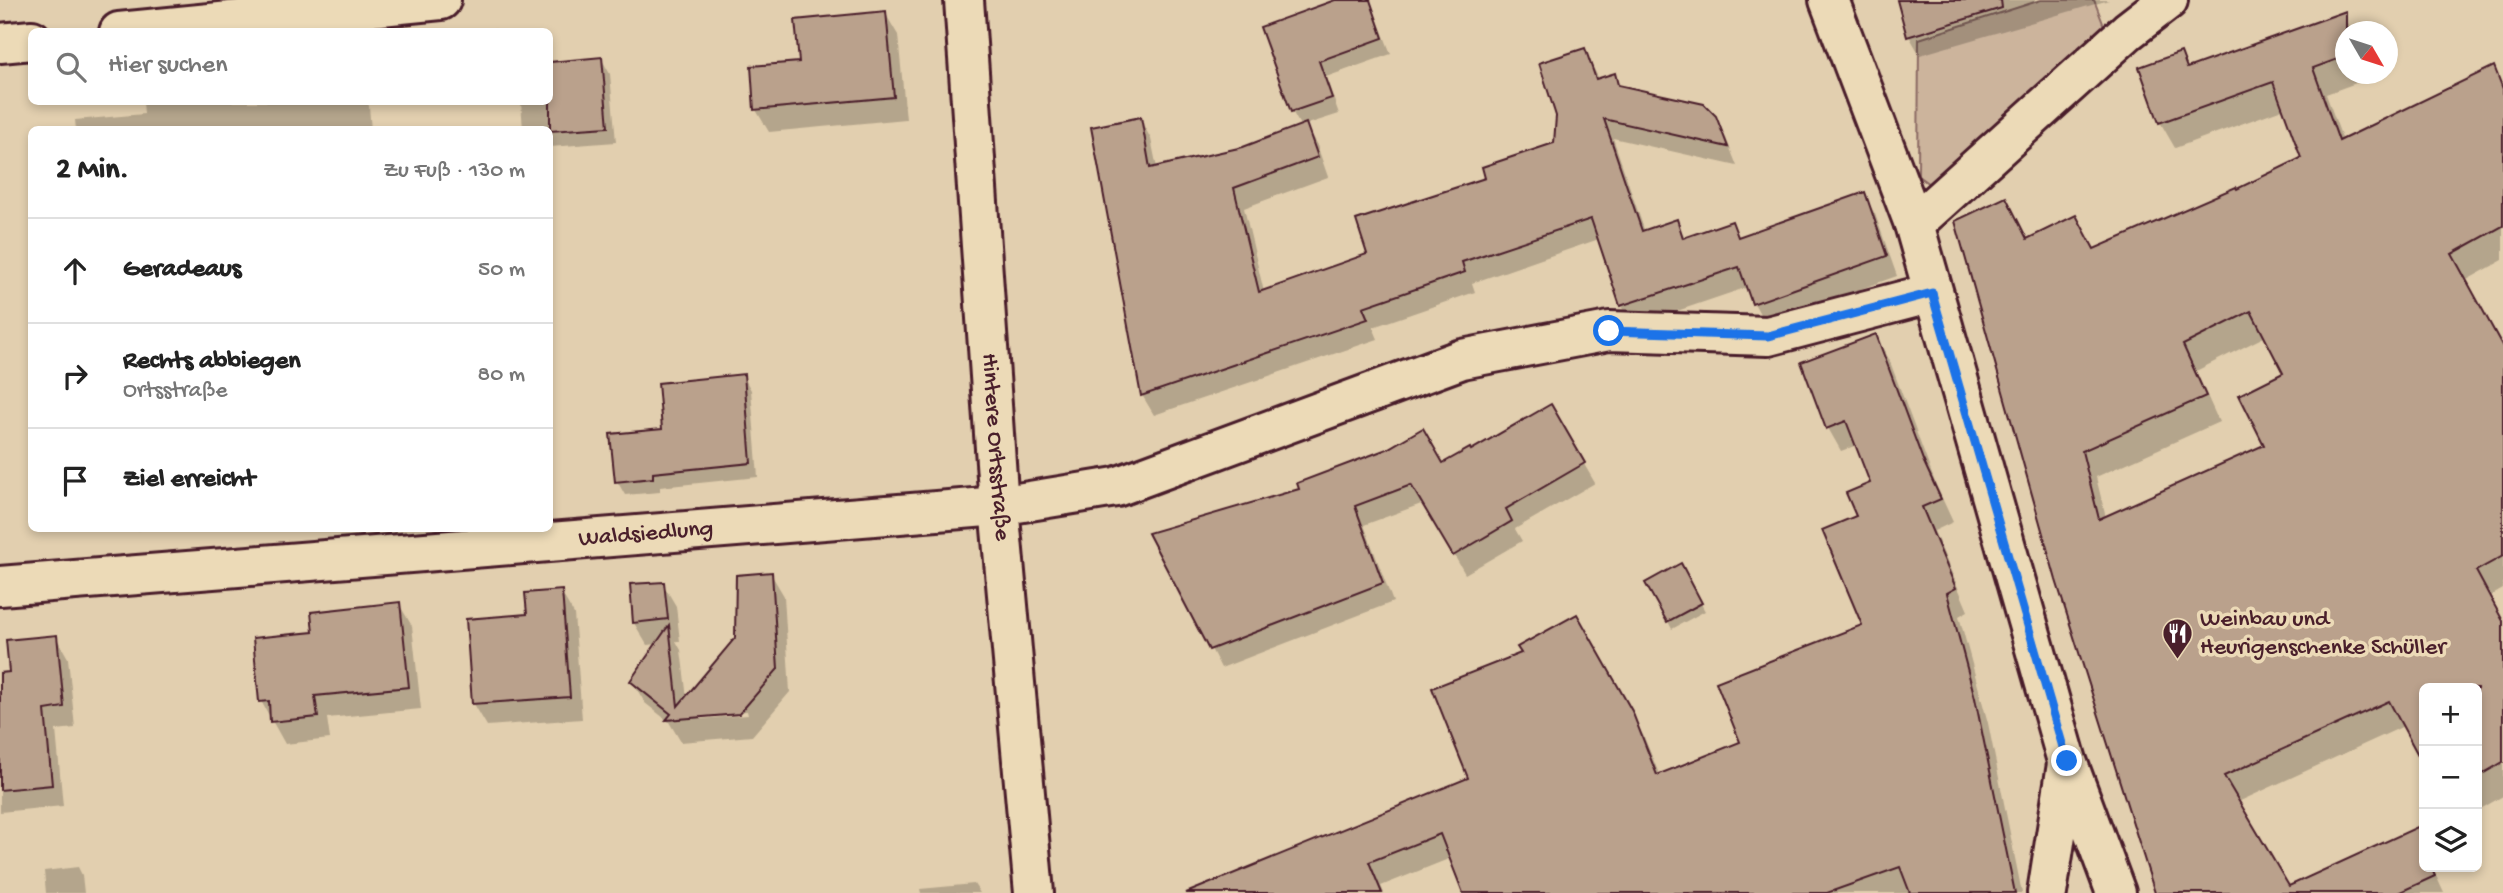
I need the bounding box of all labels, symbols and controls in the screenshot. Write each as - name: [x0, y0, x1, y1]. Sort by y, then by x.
- north arrow: [2335, 21, 2398, 84]
- search box: [28, 28, 553, 105]
- icon: search: [52, 48, 90, 86]
- text: Hier suchen: [108, 51, 228, 82]
- text: 2 Min.: [56, 154, 129, 189]
- text: Zu Fuß · 130 m: [383, 158, 525, 185]
- icon: ahead: [56, 252, 94, 290]
- text: Geradeaus: [123, 255, 241, 286]
- text: 50 m: [478, 257, 525, 284]
- route start: [1593, 315, 1624, 346]
- text: Rechts abbiegen: [123, 347, 301, 378]
- street label: Hintere Ortsstraße: [974, 352, 1017, 543]
- icon: right: [56, 357, 94, 395]
- text: 80 m: [478, 362, 525, 389]
- text: Ortsstraße: [123, 378, 227, 405]
- icon: arrive: [56, 462, 94, 500]
- text: Ziel erreicht: [123, 465, 255, 496]
- street label: Waldsiedlung: [577, 514, 714, 554]
- place label: Weinbau und Heurigenschenke Schüller: [2200, 606, 2448, 663]
- restaurant icon: Weinbau und Heurigenschenke Schüller: [2160, 617, 2194, 661]
- map controls: [2419, 683, 2482, 872]
- button: +: [2419, 683, 2482, 746]
- route end: [2051, 745, 2082, 776]
- button: −: [2419, 746, 2482, 809]
- button: layers: [2419, 809, 2482, 872]

